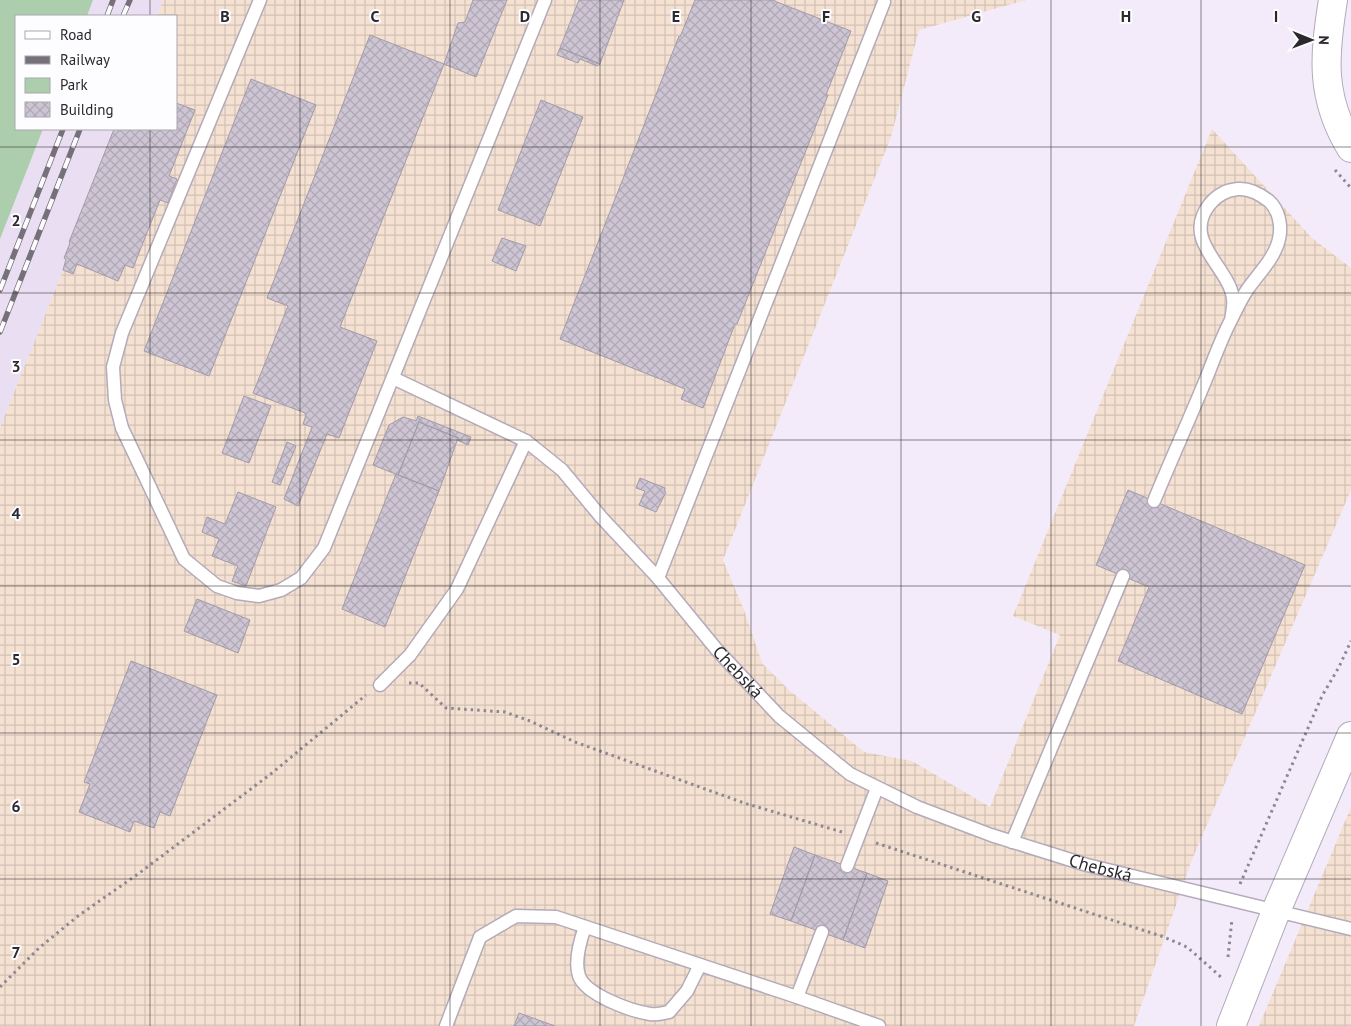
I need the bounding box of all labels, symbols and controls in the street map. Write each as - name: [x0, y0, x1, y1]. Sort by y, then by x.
- text: B: [220, 6, 230, 26]
- text: C: [371, 6, 380, 26]
- text: D: [520, 6, 530, 26]
- text: E: [672, 6, 680, 26]
- text: F: [822, 6, 830, 26]
- text: G: [971, 6, 981, 26]
- text: H: [1121, 6, 1131, 26]
- text: I: [1274, 6, 1278, 26]
- legend: [15, 15, 178, 130]
- north arrow: [1286, 15, 1336, 65]
- text: Road: [60, 25, 92, 44]
- text: N: [1315, 35, 1333, 45]
- text: Railway: [60, 50, 110, 69]
- text: Park: [60, 75, 88, 94]
- text: Building: [60, 100, 114, 119]
- text: 2: [11, 210, 21, 230]
- text: 3: [11, 356, 21, 376]
- text: 4: [11, 503, 21, 523]
- street label: Chebská: [708, 641, 769, 703]
- text: 5: [11, 649, 21, 669]
- text: 6: [11, 796, 21, 816]
- street label: Chebská: [1066, 848, 1134, 886]
- text: 7: [11, 942, 21, 962]

